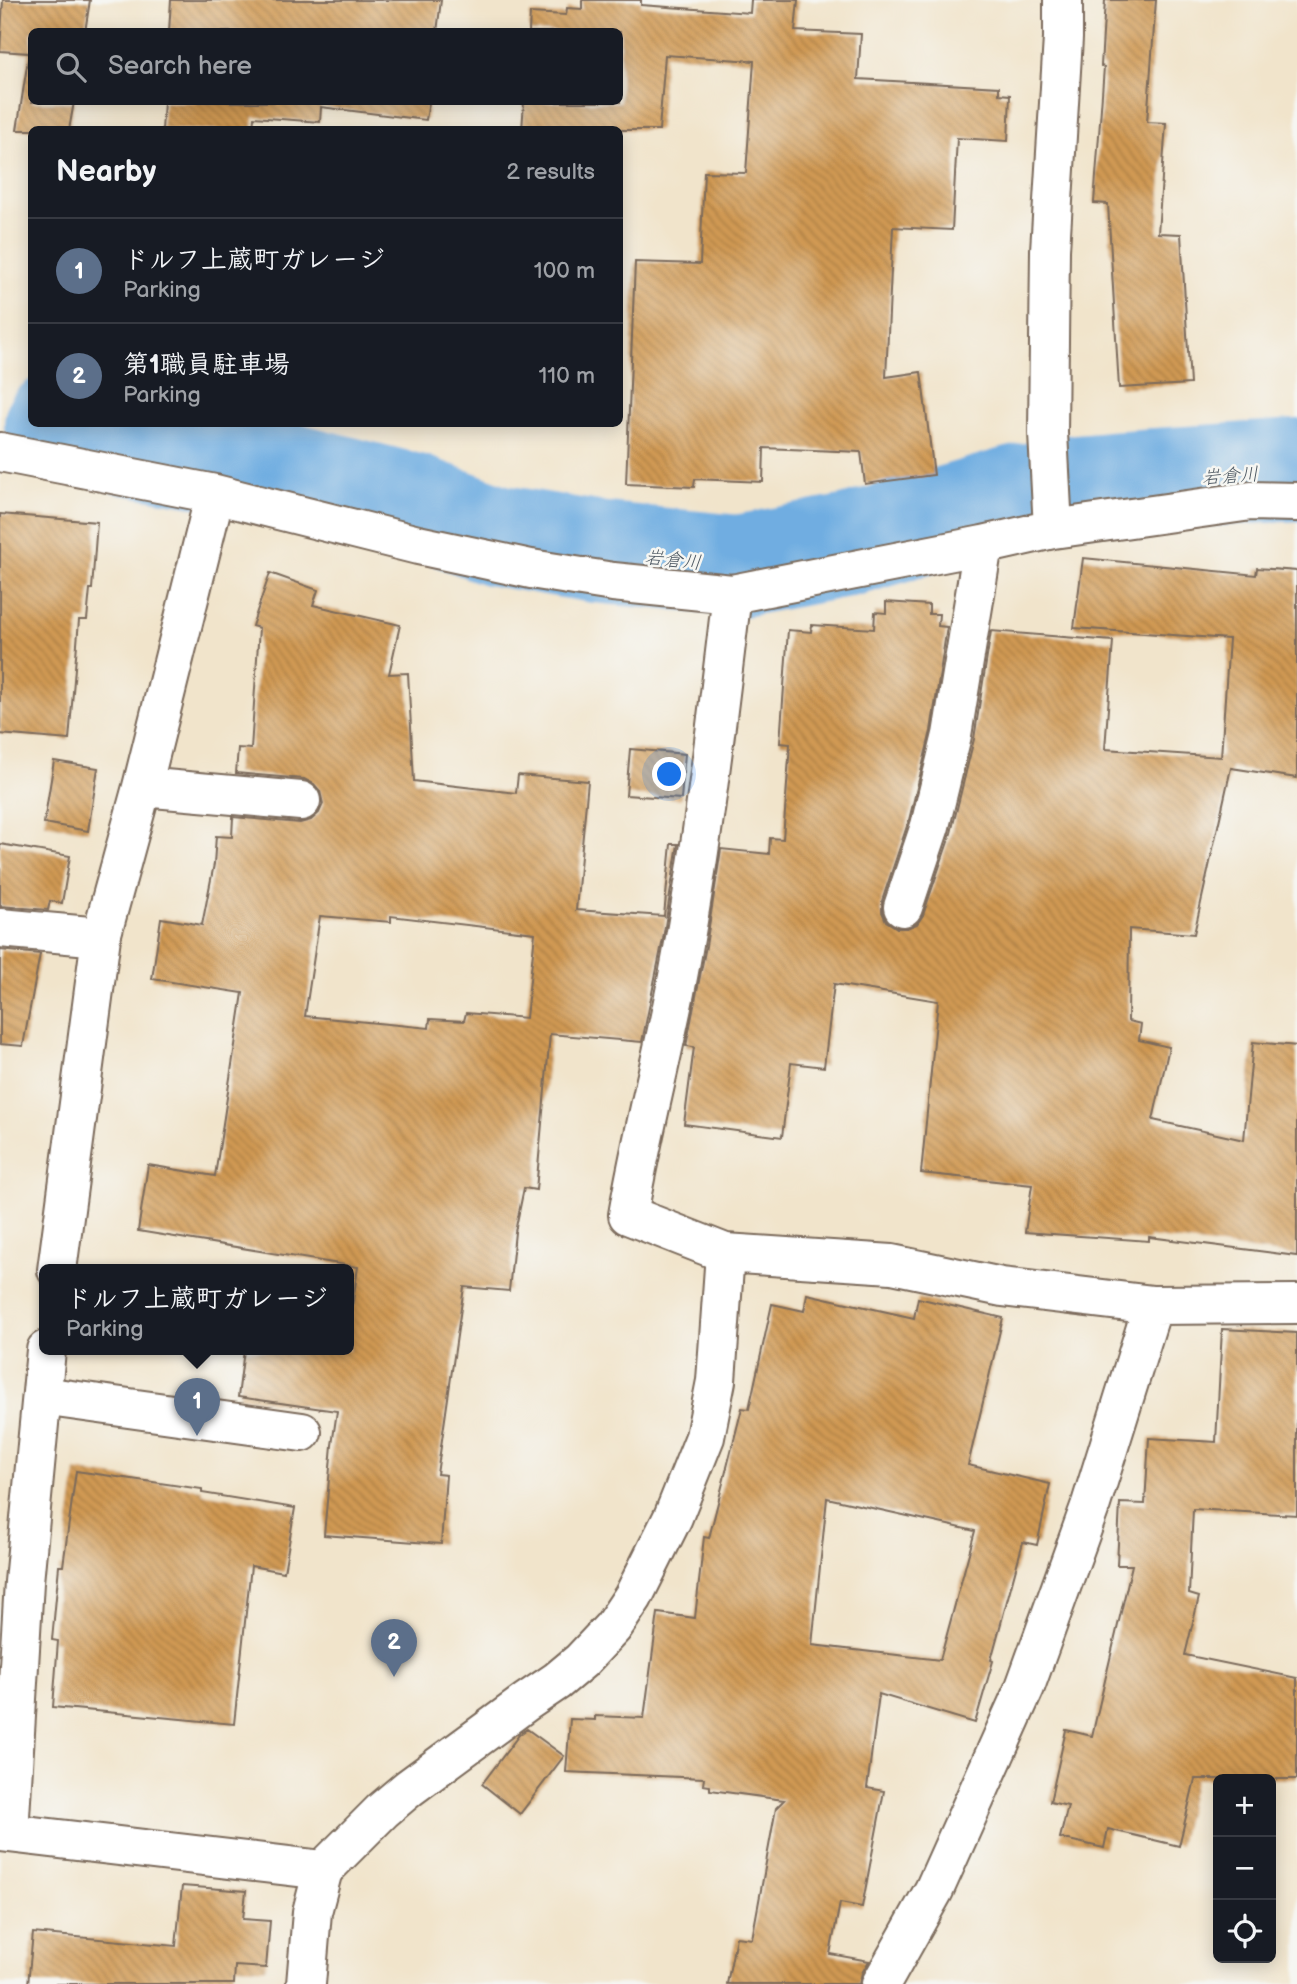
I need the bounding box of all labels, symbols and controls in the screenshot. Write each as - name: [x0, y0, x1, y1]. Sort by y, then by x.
- search box: [28, 28, 623, 105]
- icon: search: [52, 48, 90, 86]
- text: Search here: [108, 51, 252, 82]
- text: Nearby: [56, 154, 156, 190]
- text: 2 results: [506, 158, 595, 186]
- text: ドルフ上蔵町ガレージ: [123, 245, 385, 276]
- text: 1: [74, 257, 84, 285]
- text: 100 m: [534, 257, 595, 285]
- text: Parking: [123, 276, 201, 304]
- text: 第1職員駐車場: [123, 350, 290, 381]
- text: 2: [72, 362, 86, 390]
- text: 110 m: [538, 362, 595, 390]
- text: Parking: [123, 381, 201, 409]
- water label: 岩倉川: [1201, 463, 1259, 490]
- water label: 岩倉川: [643, 546, 702, 575]
- your location: [652, 757, 686, 791]
- popup: [39, 1264, 354, 1355]
- text: ドルフ上蔵町ガレージ: [66, 1284, 327, 1315]
- text: Parking: [66, 1315, 143, 1343]
- pin: 1: [174, 1378, 220, 1436]
- pin: 2: [371, 1619, 417, 1677]
- map controls: [1213, 1774, 1276, 1963]
- button: +: [1213, 1774, 1276, 1837]
- button: −: [1213, 1837, 1276, 1900]
- button: locate: [1213, 1900, 1276, 1963]

